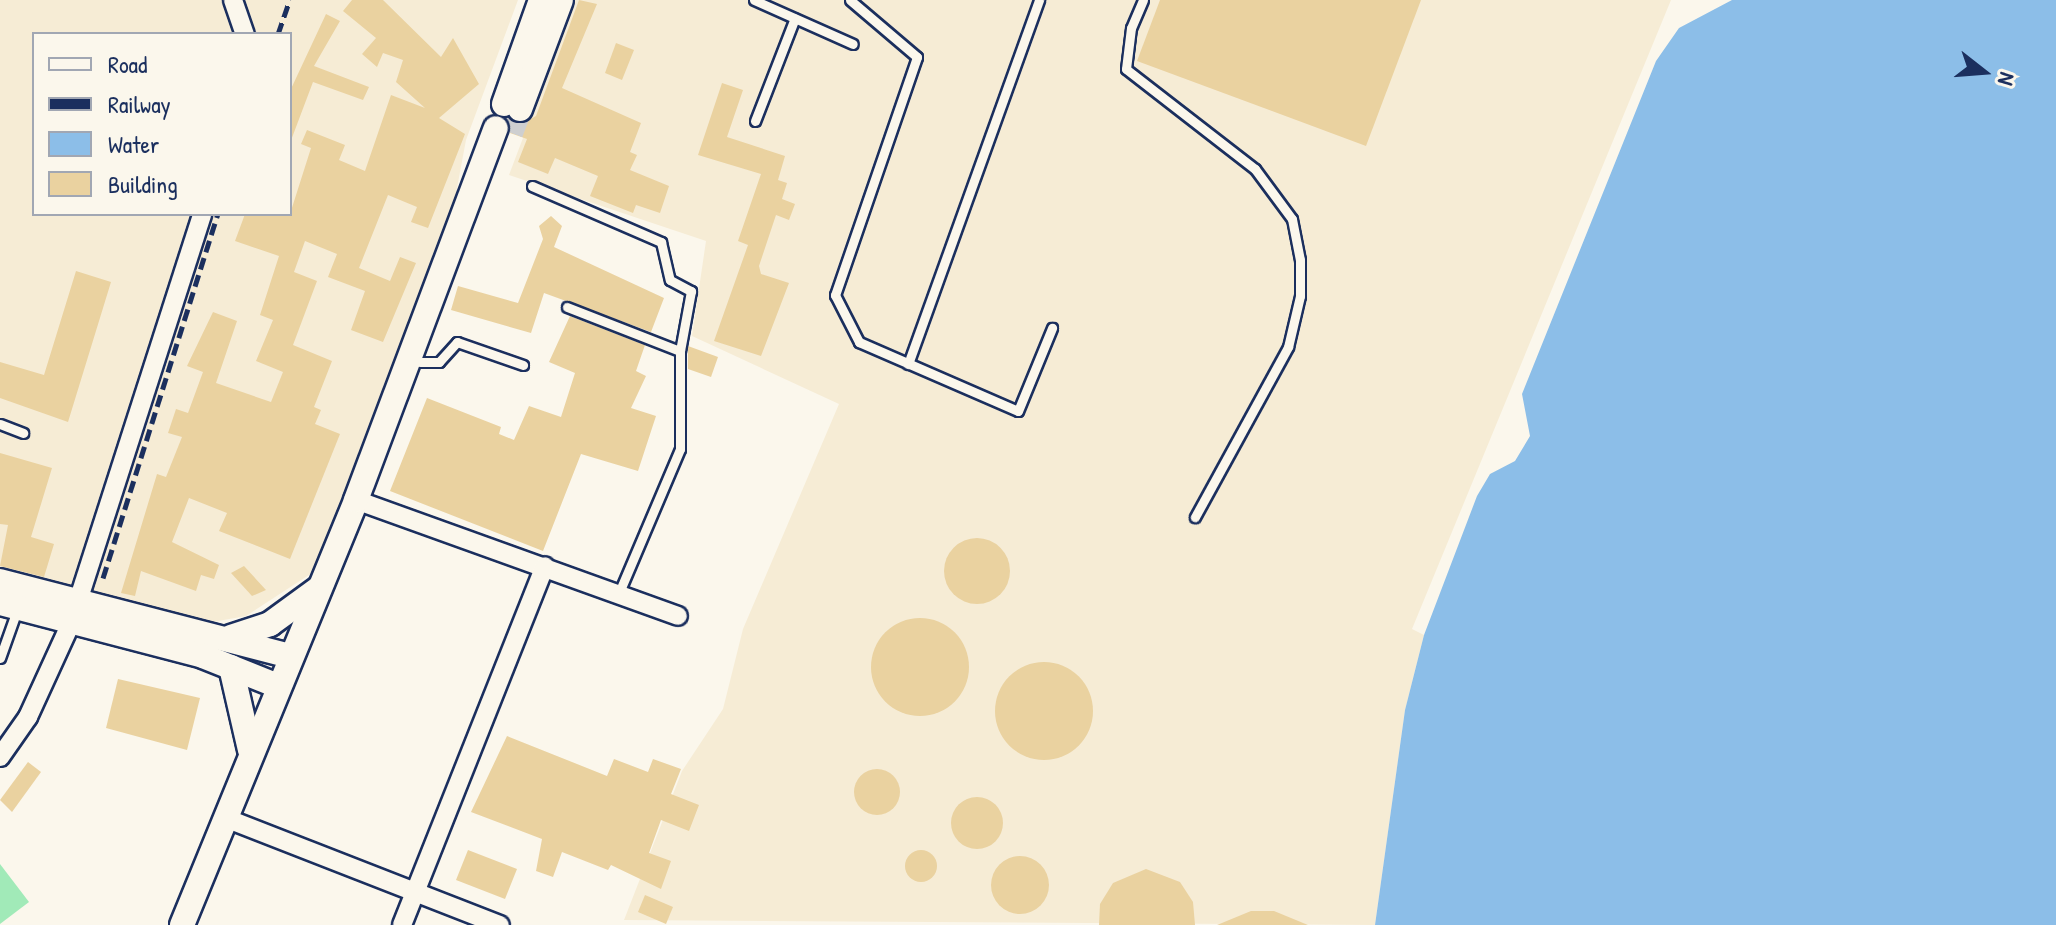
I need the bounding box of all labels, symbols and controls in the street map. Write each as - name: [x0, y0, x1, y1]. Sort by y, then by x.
- legend: [32, 32, 292, 216]
- north arrow: [1944, 32, 2024, 112]
- text: Road: [108, 48, 147, 80]
- text: N: [1991, 69, 2023, 89]
- text: Railway: [108, 88, 171, 120]
- text: Water: [108, 128, 159, 160]
- text: Building: [108, 168, 178, 200]

